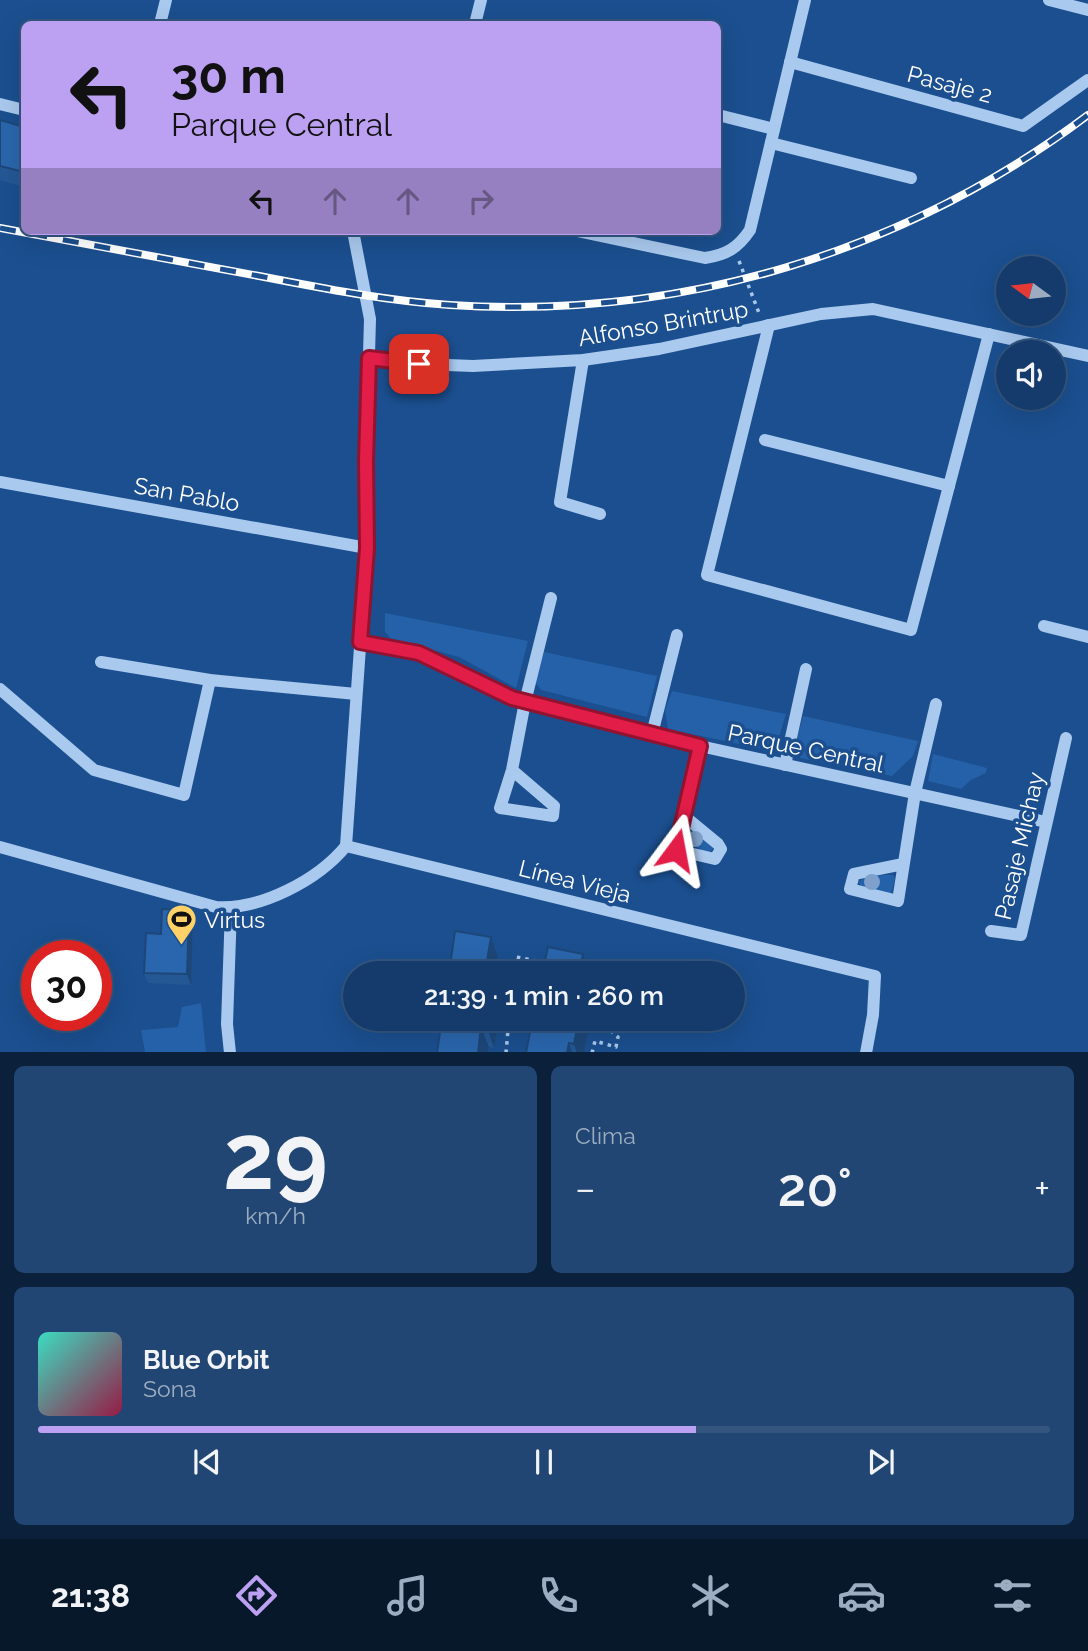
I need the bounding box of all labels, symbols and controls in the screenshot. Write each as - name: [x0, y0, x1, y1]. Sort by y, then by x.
- text: 30 m: [171, 47, 286, 104]
- icon: left: [56, 49, 147, 140]
- street label: Pasaje 2: [905, 60, 995, 108]
- text: Parque Central: [171, 106, 392, 143]
- icon: left: [243, 182, 281, 220]
- icon: ahead: [316, 182, 354, 220]
- icon: ahead: [389, 182, 427, 220]
- icon: right: [462, 182, 500, 220]
- north arrow: [996, 256, 1066, 326]
- map controls: [996, 256, 1066, 410]
- street label: Alfonso Brintrup: [576, 295, 750, 351]
- pin: [389, 334, 449, 394]
- button: sound: [996, 340, 1066, 410]
- icon: arrive: [400, 345, 438, 383]
- street label: San Pablo: [132, 471, 242, 517]
- street label: Parque Central: [726, 718, 887, 778]
- street label: Pasaje Michay: [989, 770, 1049, 922]
- position arrow: [639, 813, 713, 887]
- street label: Línea Vieja: [516, 854, 634, 908]
- sports icon: Virtus: [164, 902, 198, 946]
- place label: Virtus: [204, 906, 265, 933]
- speed limit sign: 30: [21, 940, 112, 1031]
- text: 21:39 · 1 min · 260 m: [424, 981, 664, 1011]
- text: 29: [223, 1103, 328, 1210]
- text: Clima: [575, 1122, 636, 1149]
- text: 20°: [778, 1157, 852, 1218]
- text: −: [575, 1166, 595, 1211]
- text: +: [1034, 1166, 1050, 1211]
- text: km/h: [245, 1202, 306, 1229]
- text: Blue Orbit: [143, 1345, 270, 1375]
- text: Sona: [143, 1375, 197, 1402]
- icon: previous: [188, 1443, 226, 1481]
- icon: pause: [525, 1443, 563, 1481]
- icon: next: [862, 1443, 900, 1481]
- icon: directions: [232, 1571, 281, 1620]
- icon: music: [383, 1571, 432, 1620]
- icon: phone: [534, 1571, 583, 1620]
- icon: climate: [686, 1571, 735, 1620]
- icon: car: [837, 1571, 886, 1620]
- icon: filters: [988, 1571, 1037, 1620]
- text: 21:38: [51, 1577, 130, 1614]

